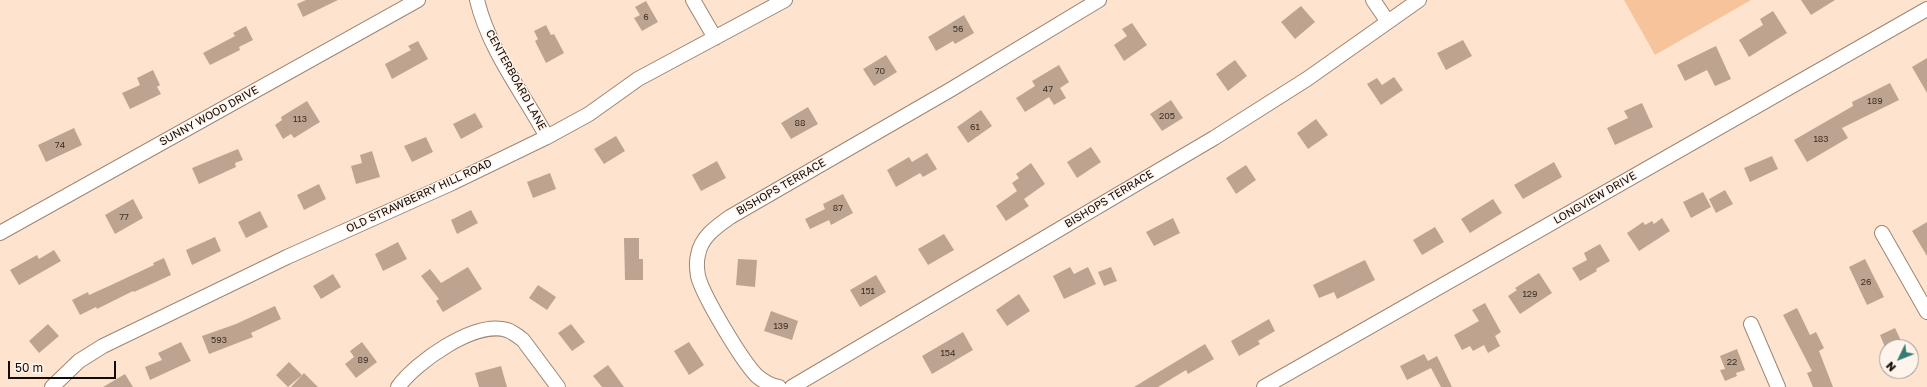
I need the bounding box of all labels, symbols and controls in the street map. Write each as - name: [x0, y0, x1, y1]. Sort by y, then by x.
- house number: 6: [643, 12, 649, 22]
- house number: 56: [953, 24, 963, 34]
- street label: CENTERBOARD LANE: [483, 27, 549, 133]
- house number: 70: [875, 66, 885, 76]
- street label: SUNNY WOOD DRIVE: [157, 83, 261, 149]
- house number: 47: [1043, 84, 1053, 94]
- house number: 189: [1867, 96, 1883, 106]
- house number: 205: [1159, 111, 1175, 121]
- house number: 113: [293, 114, 307, 124]
- house number: 88: [795, 118, 805, 128]
- house number: 61: [970, 122, 980, 132]
- house number: 183: [1813, 134, 1829, 144]
- house number: 74: [55, 140, 65, 150]
- street label: OLD STRAWBERRY HILL ROAD: [344, 156, 494, 236]
- street label: BISHOPS TERRACE: [734, 156, 828, 218]
- street label: BISHOPS TERRACE: [1062, 167, 1156, 231]
- street label: LONGVIEW DRIVE: [1551, 169, 1639, 227]
- house number: 87: [833, 203, 843, 213]
- house number: 77: [119, 212, 129, 222]
- house number: 26: [1861, 277, 1871, 287]
- house number: 151: [861, 286, 875, 296]
- house number: 129: [1522, 289, 1538, 299]
- house number: 139: [773, 321, 789, 331]
- house number: 593: [211, 335, 227, 345]
- north arrow: [1879, 339, 1919, 379]
- house number: 154: [940, 348, 956, 358]
- scale bar: [10, 353, 118, 379]
- house number: 89: [358, 355, 368, 365]
- house number: 22: [1727, 357, 1737, 367]
- text: N: [1883, 359, 1898, 374]
- text: 50 m: [15, 360, 43, 375]

